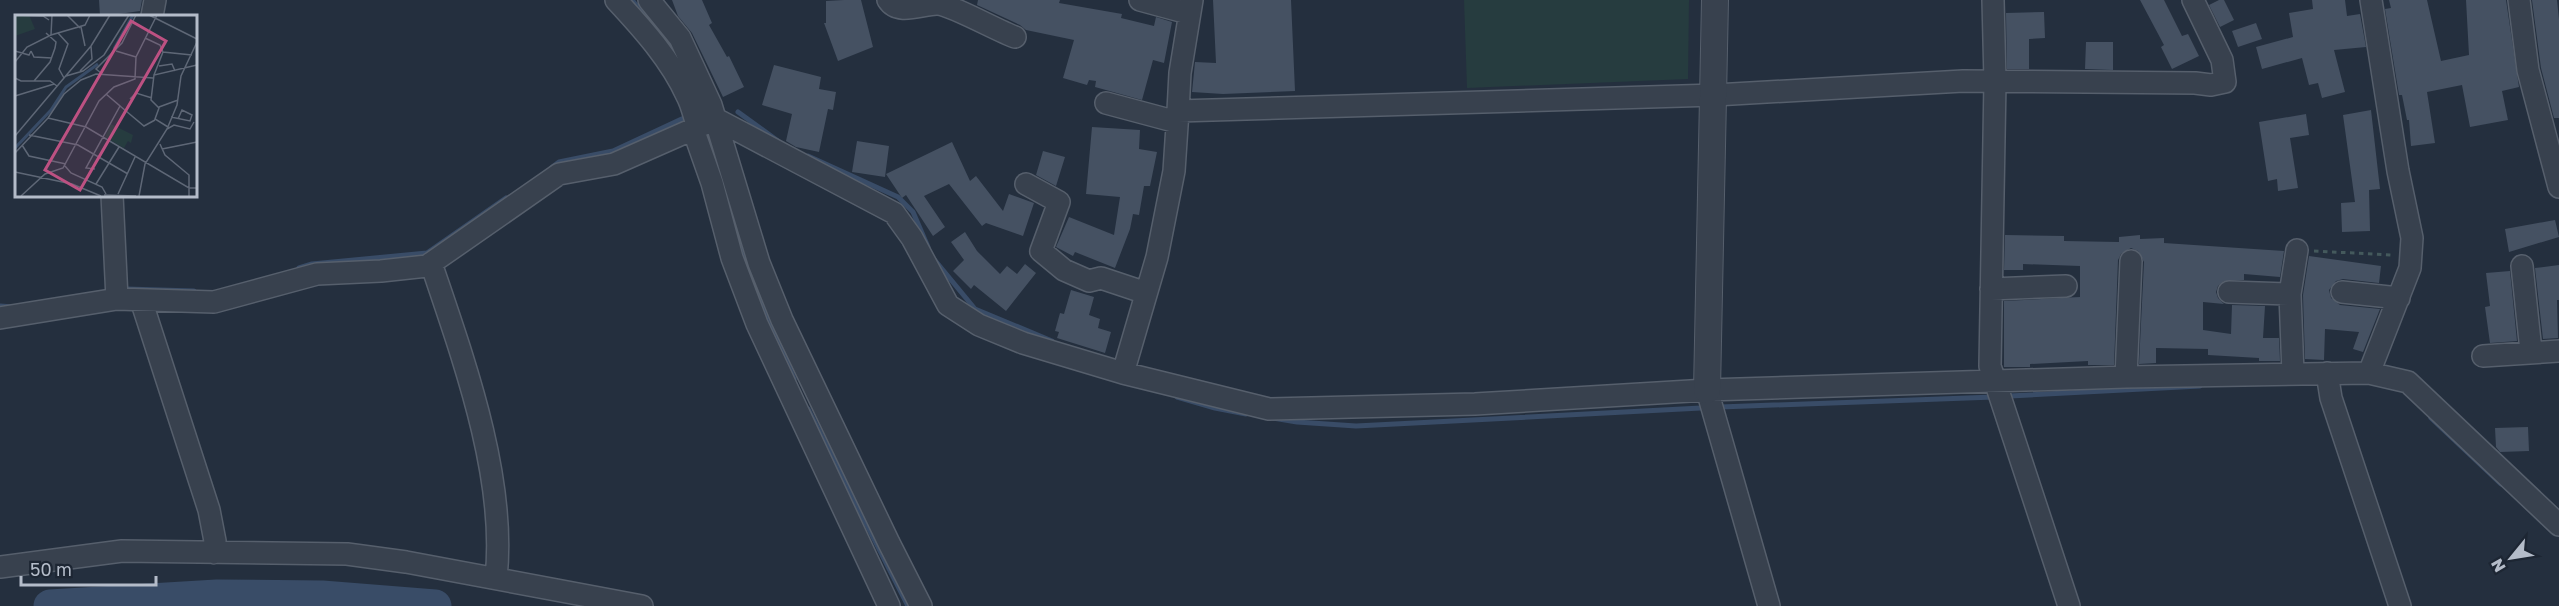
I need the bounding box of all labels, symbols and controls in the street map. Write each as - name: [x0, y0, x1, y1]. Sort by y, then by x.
- inset map: [15, 15, 196, 196]
- north arrow: [2481, 528, 2541, 588]
- scale bar: [21, 549, 156, 587]
- text: N: [2486, 555, 2510, 576]
- text: 50 m: [30, 558, 72, 580]

